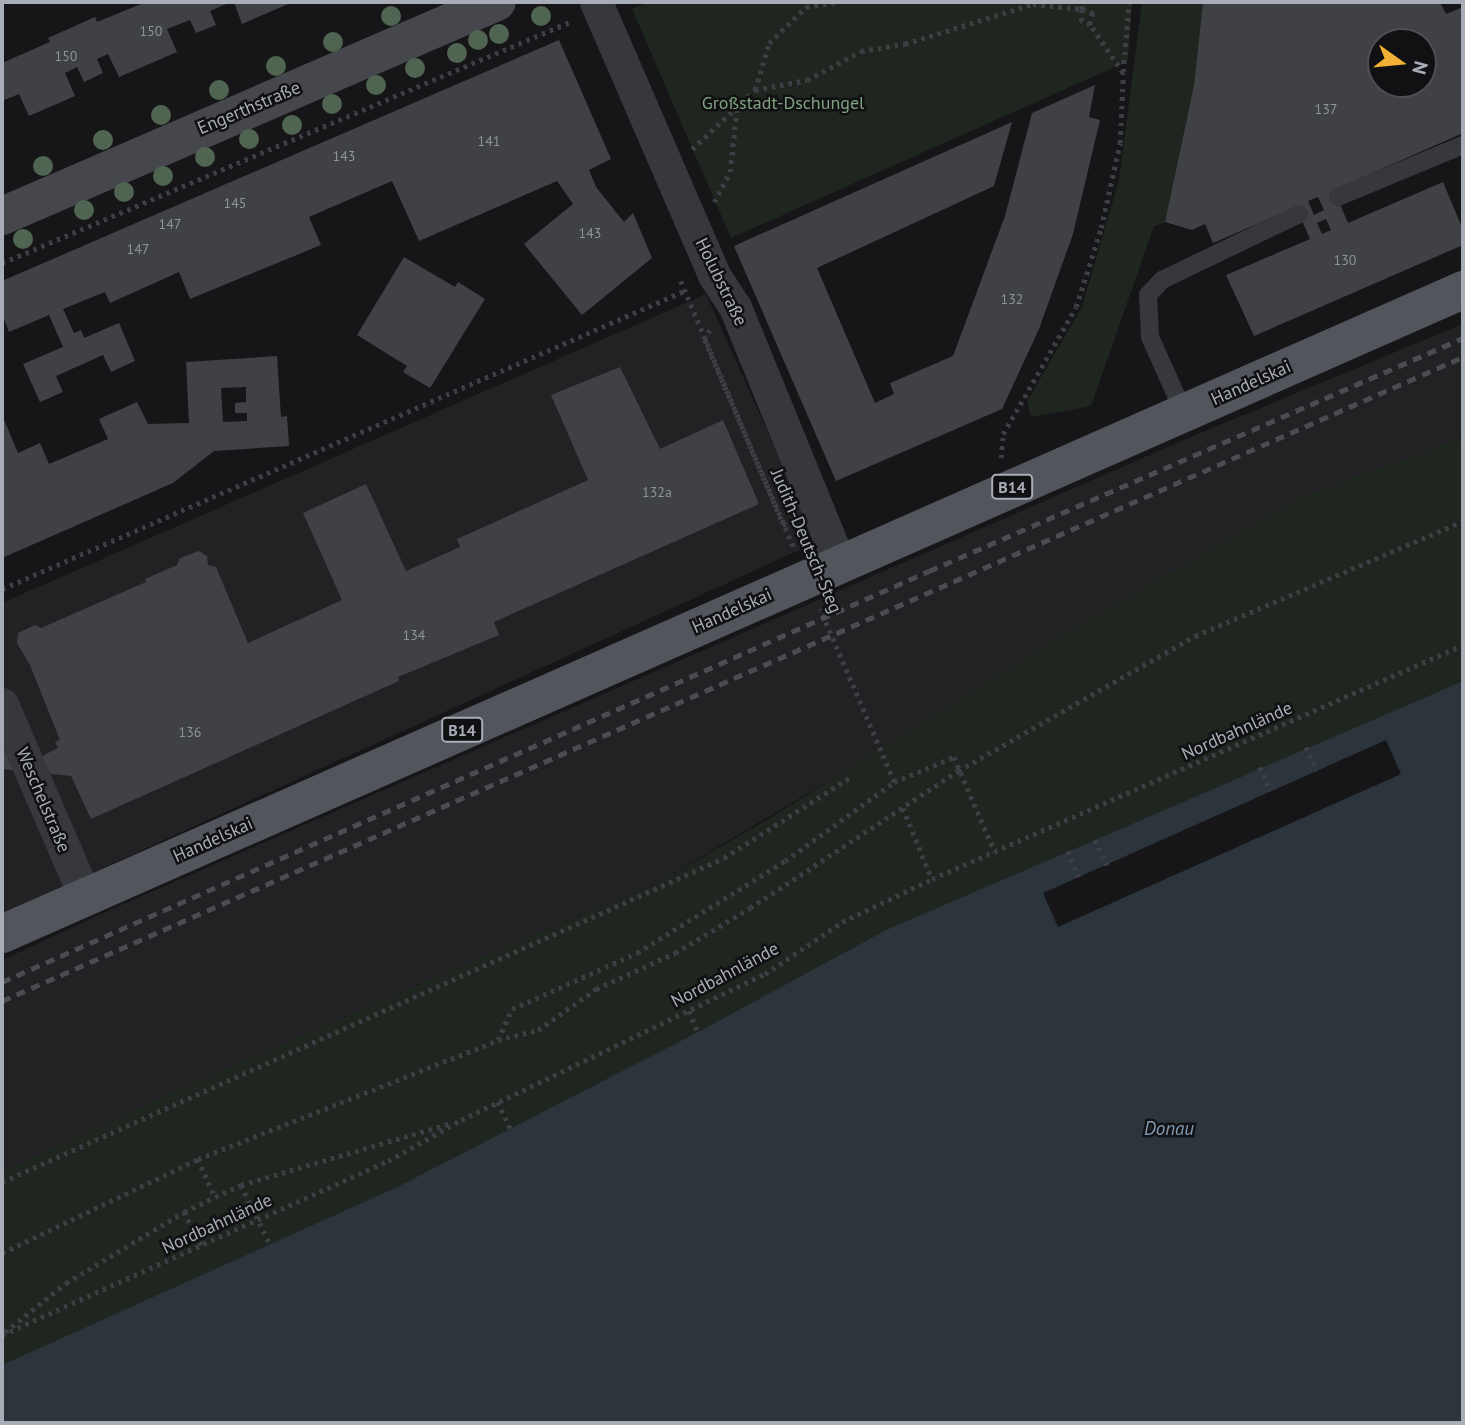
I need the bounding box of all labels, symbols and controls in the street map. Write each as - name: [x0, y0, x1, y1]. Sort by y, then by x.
- house number: 150: [140, 23, 162, 39]
- north arrow: [1367, 28, 1437, 98]
- house number: 150: [55, 48, 77, 64]
- text: N: [1407, 59, 1434, 77]
- street label: Engerthstraße: [194, 77, 304, 139]
- park label: Großstadt-Dschungel: [702, 92, 864, 114]
- house number: 137: [1315, 101, 1337, 117]
- house number: 141: [478, 133, 500, 149]
- house number: 143: [333, 148, 355, 164]
- house number: 145: [224, 195, 246, 211]
- house number: 147: [159, 216, 181, 232]
- house number: 143: [579, 225, 601, 241]
- street label: Holubstraße: [690, 235, 752, 329]
- house number: 147: [127, 241, 149, 257]
- house number: 130: [1334, 252, 1356, 268]
- house number: 132: [1001, 291, 1023, 307]
- street label: Handelskai: [1208, 356, 1294, 410]
- street label: Judith-Deutsch-Steg: [766, 466, 846, 616]
- road number: B14: [991, 474, 1033, 500]
- house number: 132a: [642, 484, 672, 500]
- street label: Handelskai: [689, 584, 775, 638]
- house number: 134: [403, 627, 425, 643]
- street label: Nordbahnlände: [1178, 697, 1296, 765]
- road number: B14: [441, 718, 483, 743]
- house number: 136: [179, 724, 201, 740]
- street label: Weschelstraße: [11, 744, 75, 856]
- street label: Handelskai: [170, 813, 256, 867]
- street label: Nordbahnlände: [667, 938, 783, 1012]
- water label: Donau: [1144, 1118, 1194, 1140]
- street label: Nordbahnlände: [159, 1189, 275, 1259]

